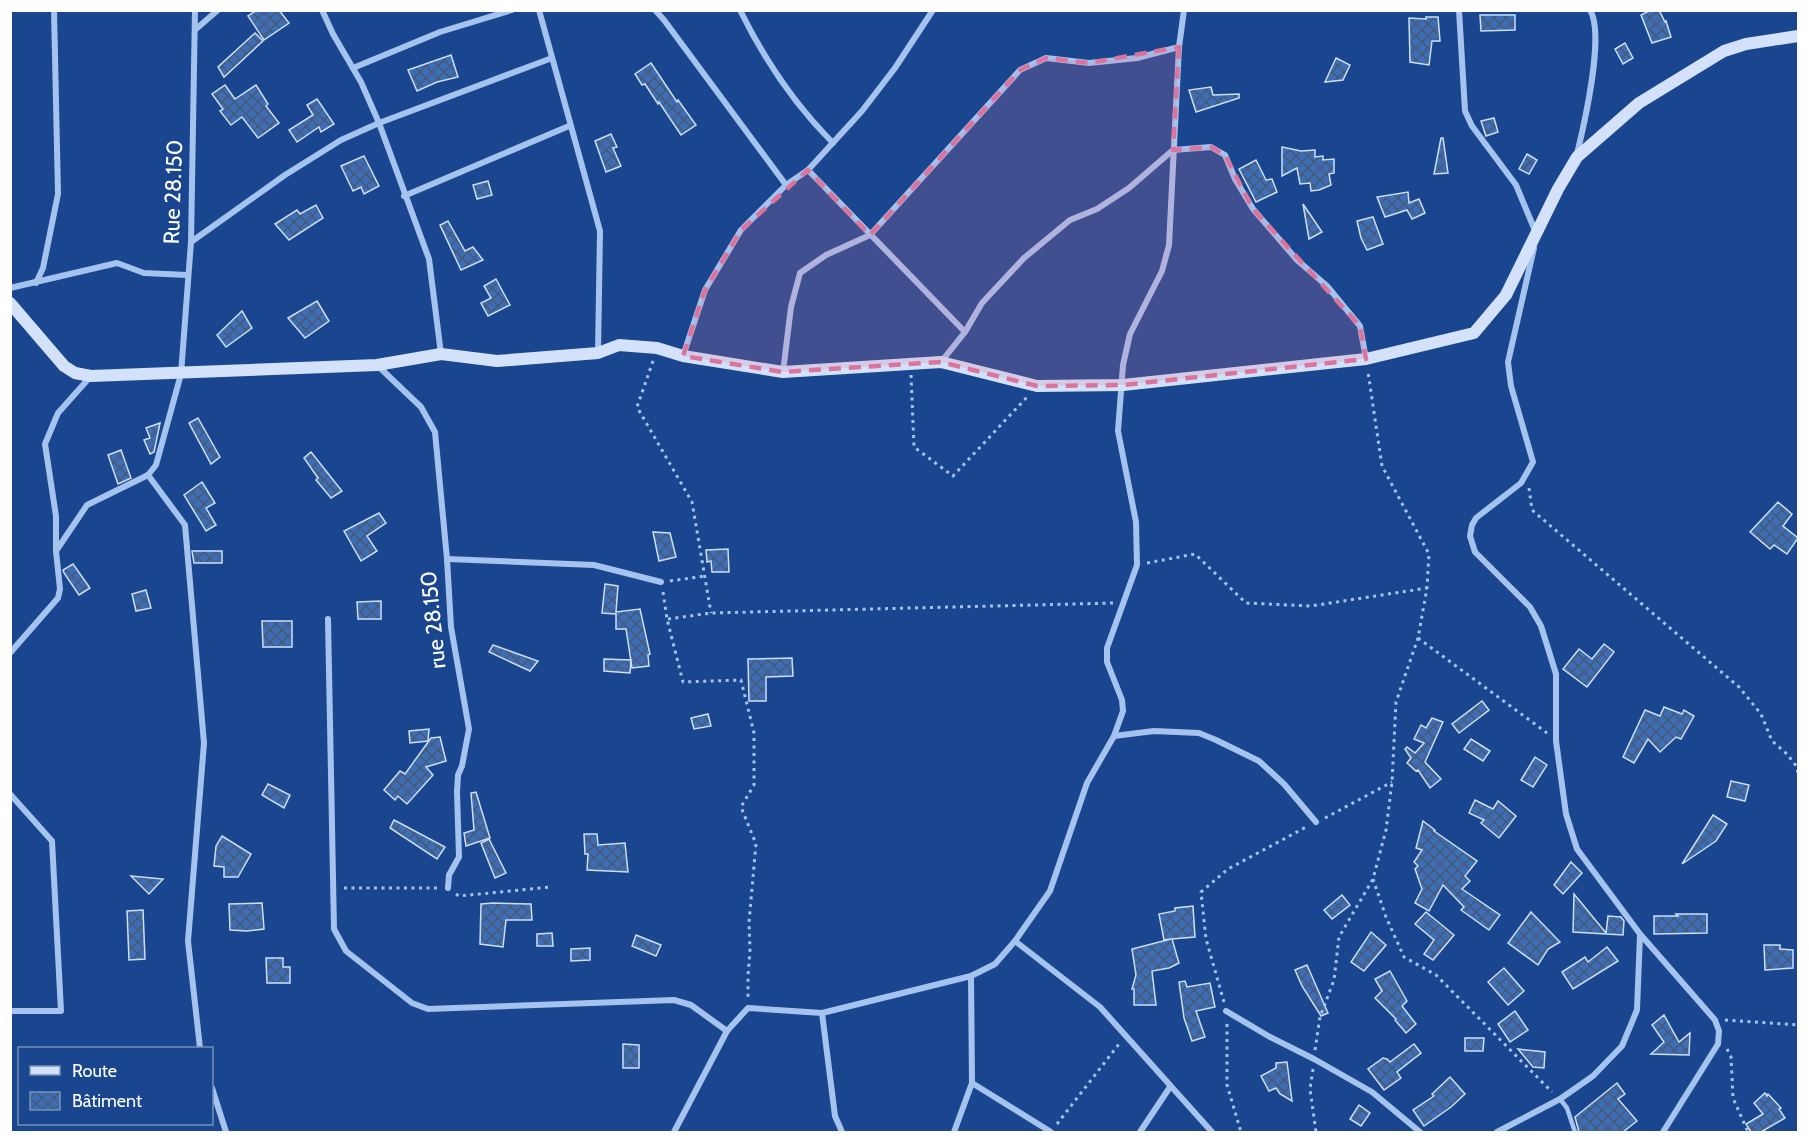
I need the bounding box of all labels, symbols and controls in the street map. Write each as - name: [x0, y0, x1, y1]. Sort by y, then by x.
- street label: Rue 28.150: [158, 139, 188, 245]
- street label: rue 28.150: [414, 570, 452, 670]
- legend: [18, 1047, 213, 1125]
- text: Route: [72, 1060, 117, 1082]
- text: Bâtiment: [72, 1090, 142, 1112]

